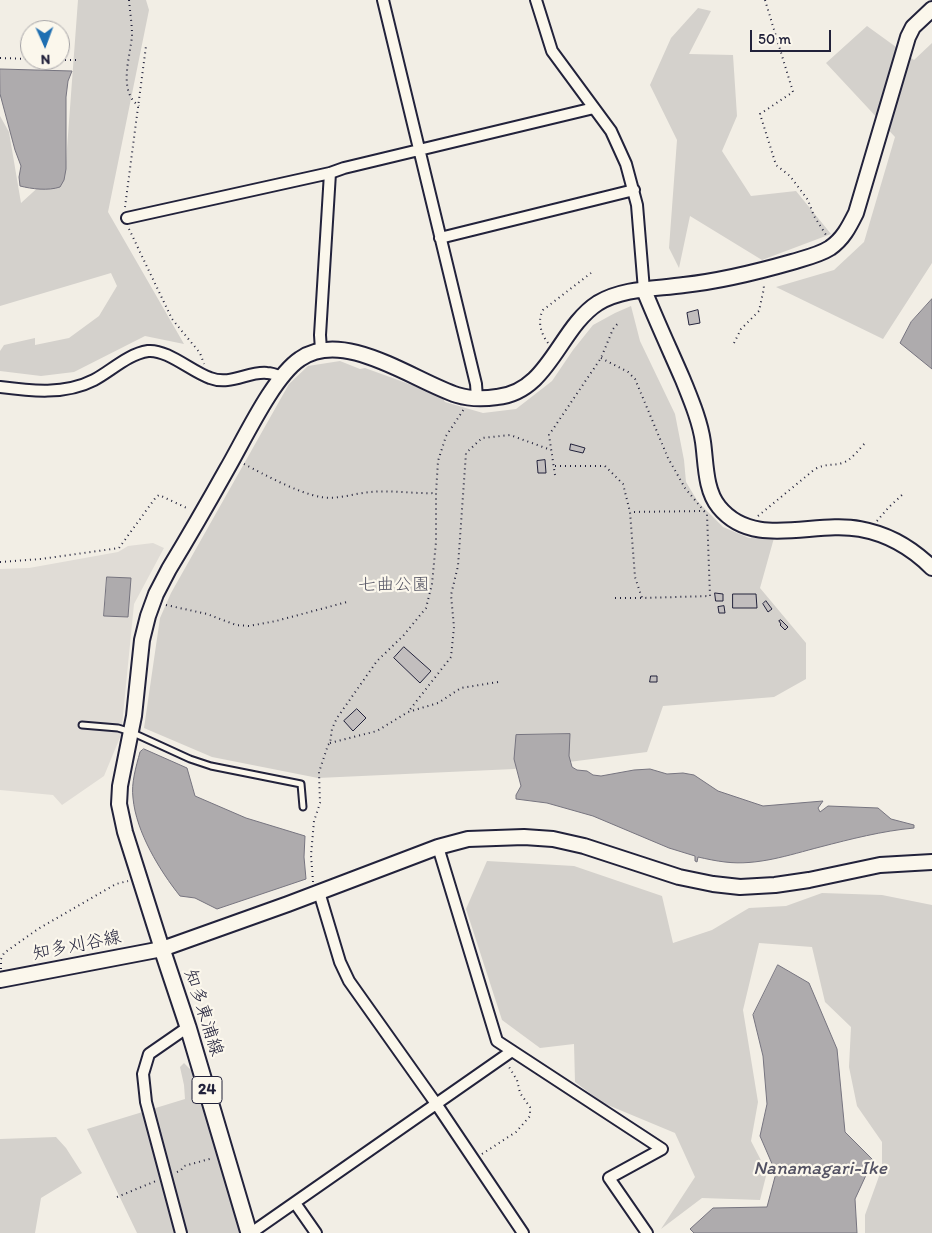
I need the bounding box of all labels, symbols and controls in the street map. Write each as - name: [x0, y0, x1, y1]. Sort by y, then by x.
- north arrow: [20, 20, 70, 70]
- scale bar: [752, 20, 833, 52]
- text: 50 m: [758, 30, 791, 48]
- text: N: [40, 51, 51, 68]
- park label: 七曲公園: [358, 574, 430, 596]
- street label: 知多刈谷線: [31, 927, 123, 965]
- street label: 知多東浦線: [179, 967, 227, 1059]
- road number: 24: [192, 1076, 222, 1104]
- water label: Nanamagari-Ike: [753, 1158, 887, 1180]

